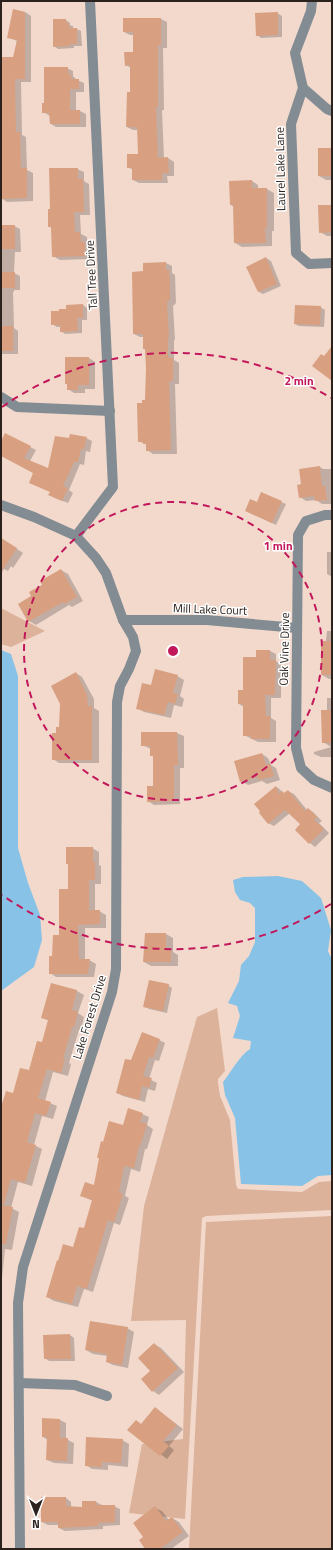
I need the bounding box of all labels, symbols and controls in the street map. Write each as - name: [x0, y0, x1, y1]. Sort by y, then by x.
- street label: Laurel Lake Lane: [270, 127, 290, 211]
- street label: Tall Tree Drive: [80, 240, 102, 310]
- text: 2 min: [284, 371, 314, 390]
- text: 1 min: [263, 536, 293, 555]
- street label: Mill Lake Court: [172, 598, 248, 620]
- street label: Oak Vine Drive: [274, 612, 294, 686]
- centre of rings: [166, 644, 180, 658]
- street label: Lake Forest Drive: [67, 972, 111, 1062]
- north arrow: [16, 1494, 56, 1534]
- text: N: [32, 1516, 40, 1532]

